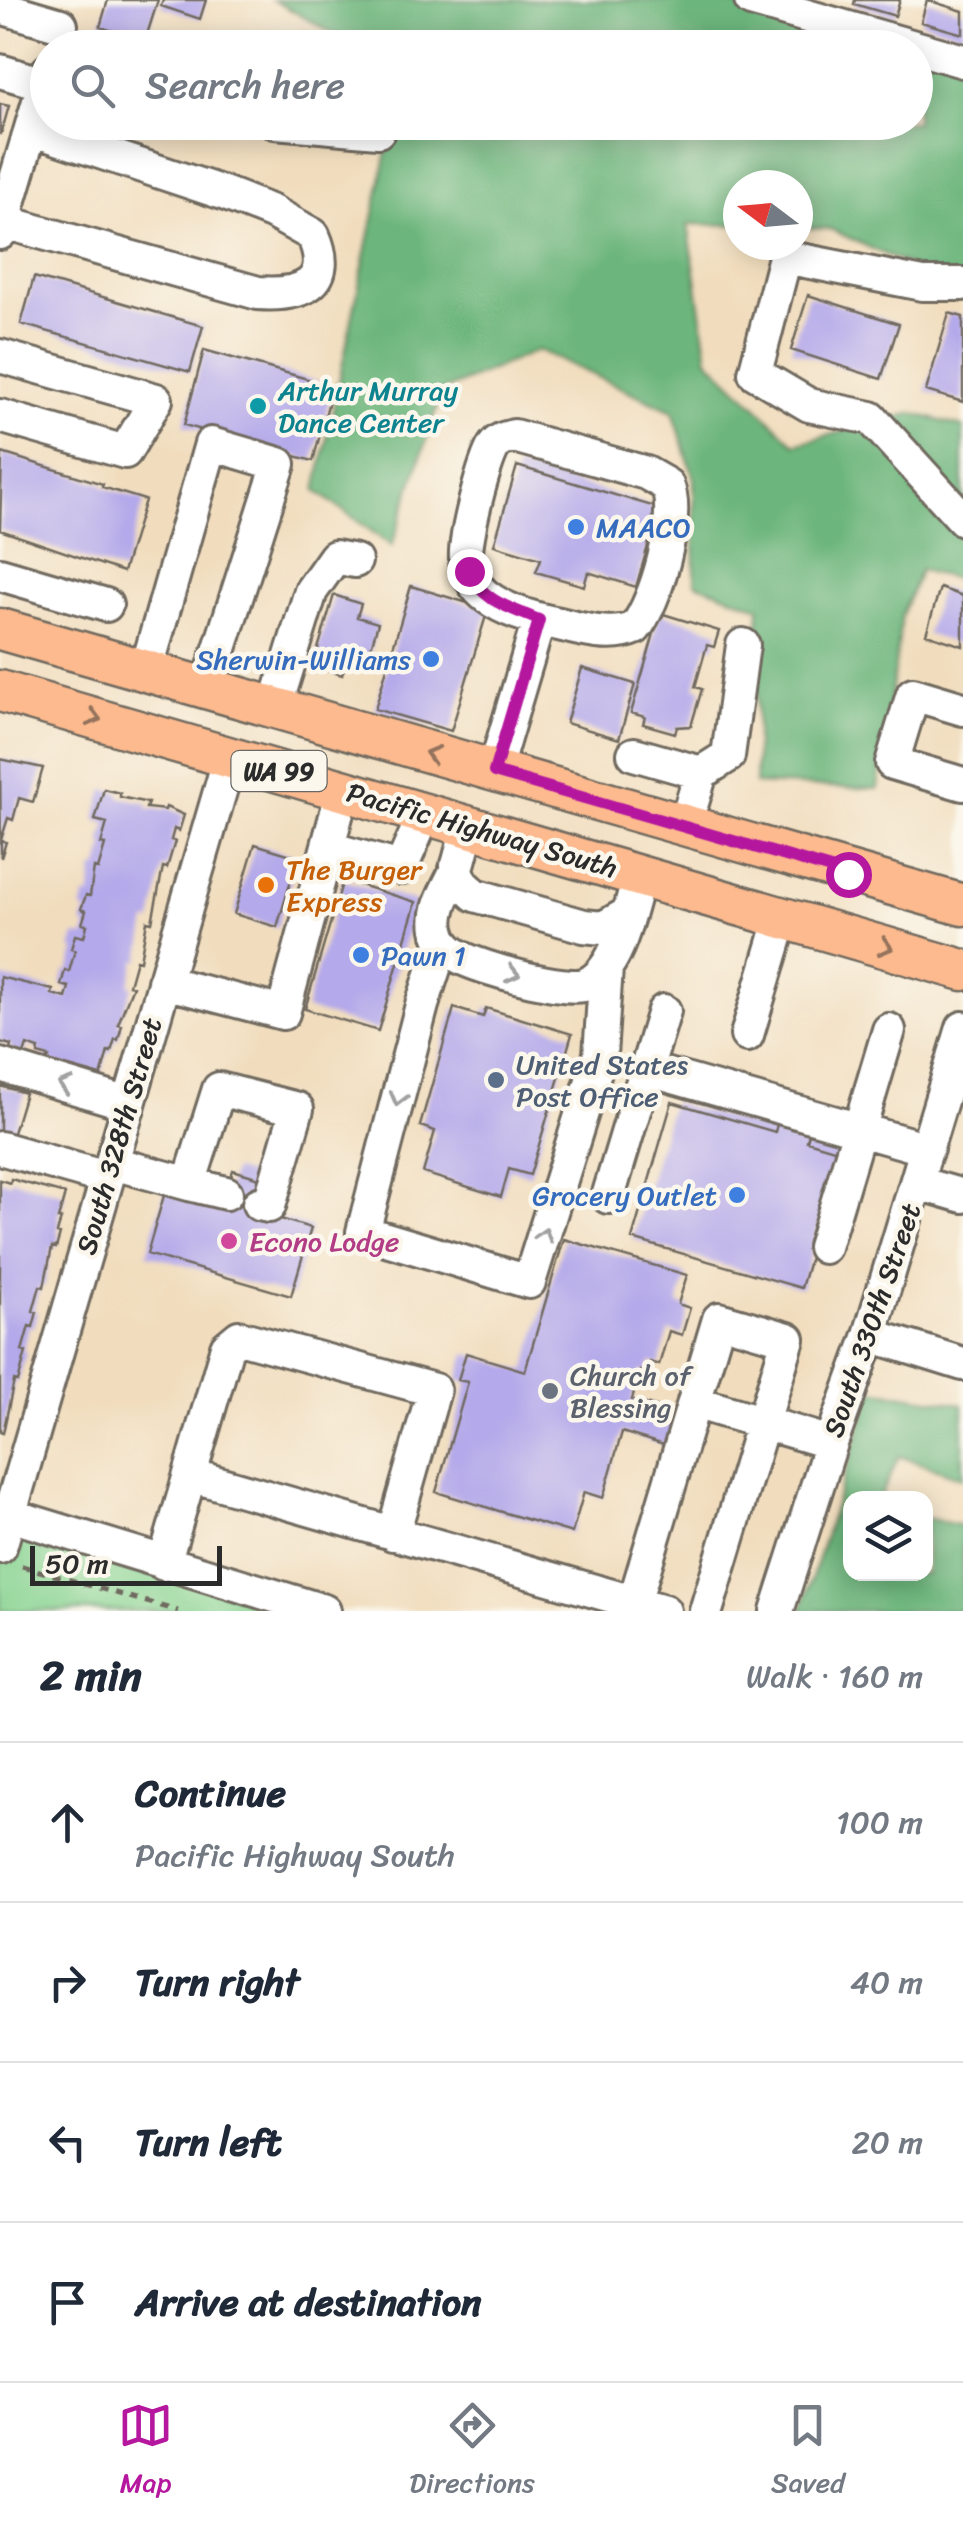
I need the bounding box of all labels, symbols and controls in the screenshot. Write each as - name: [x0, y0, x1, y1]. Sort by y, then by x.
- search box: [30, 30, 933, 140]
- text: Search here: [145, 52, 345, 119]
- icon: search: [65, 58, 120, 113]
- north arrow: [723, 170, 813, 260]
- place label: Arthur Murray Dance Center: [277, 366, 458, 447]
- marker: Arthur Murray Dance Center: [247, 395, 269, 417]
- place label: MAACO: [596, 503, 691, 552]
- marker: MAACO: [565, 516, 587, 538]
- route end: [447, 549, 493, 595]
- place label: Sherwin-Williams: [196, 635, 411, 684]
- marker: Sherwin-Williams: [420, 648, 442, 670]
- one-way arrow: [85, 706, 102, 727]
- one-way arrow: [424, 745, 441, 766]
- road number: WA 99: [232, 751, 326, 791]
- street label: Pacific Highway South: [341, 768, 623, 892]
- place label: The Burger Express: [286, 845, 423, 926]
- route start: [826, 852, 872, 898]
- marker: The Burger Express: [255, 874, 277, 896]
- place label: Pawn 1: [381, 931, 466, 980]
- one-way arrow: [877, 935, 894, 956]
- marker: Pawn 1: [350, 944, 372, 966]
- one-way arrow: [504, 962, 521, 983]
- street label: South 328th Street: [62, 1011, 176, 1261]
- place label: United States Post Office: [516, 1040, 689, 1121]
- marker: United States Post Office: [485, 1069, 507, 1091]
- one-way arrow: [57, 1076, 74, 1097]
- one-way arrow: [388, 1090, 409, 1107]
- place label: Grocery Outlet: [532, 1171, 717, 1220]
- marker: Grocery Outlet: [726, 1184, 748, 1206]
- street label: South 330th Street: [809, 1196, 935, 1444]
- place label: Econo Lodge: [249, 1217, 399, 1266]
- one-way arrow: [532, 1227, 553, 1244]
- marker: Econo Lodge: [218, 1230, 240, 1252]
- place label: Church of Blessing: [570, 1351, 694, 1432]
- marker: Church of Blessing: [539, 1380, 561, 1402]
- map controls: [843, 1491, 933, 1581]
- button: layers: [843, 1491, 933, 1581]
- text: 50 m: [45, 1539, 109, 1588]
- scale bar: [30, 1541, 222, 1586]
- text: 2 min: [40, 1639, 142, 1713]
- text: Walk · 160 m: [746, 1648, 923, 1705]
- text: Continue: [135, 1760, 286, 1827]
- text: 100 m: [836, 1794, 923, 1851]
- icon: ahead: [40, 1795, 95, 1850]
- text: Pacific Highway South: [135, 1827, 455, 1884]
- text: Turn right: [135, 1949, 300, 2016]
- text: 40 m: [850, 1954, 923, 2011]
- icon: right: [40, 1955, 95, 2010]
- text: Turn left: [135, 2109, 281, 2176]
- text: 20 m: [851, 2114, 923, 2171]
- icon: left: [40, 2115, 95, 2170]
- text: Arrive at destination: [135, 2269, 482, 2336]
- icon: arrive: [40, 2275, 95, 2330]
- tab: Map: [118, 2398, 173, 2507]
- tab: Directions: [409, 2398, 535, 2507]
- tab: Saved: [771, 2398, 845, 2507]

